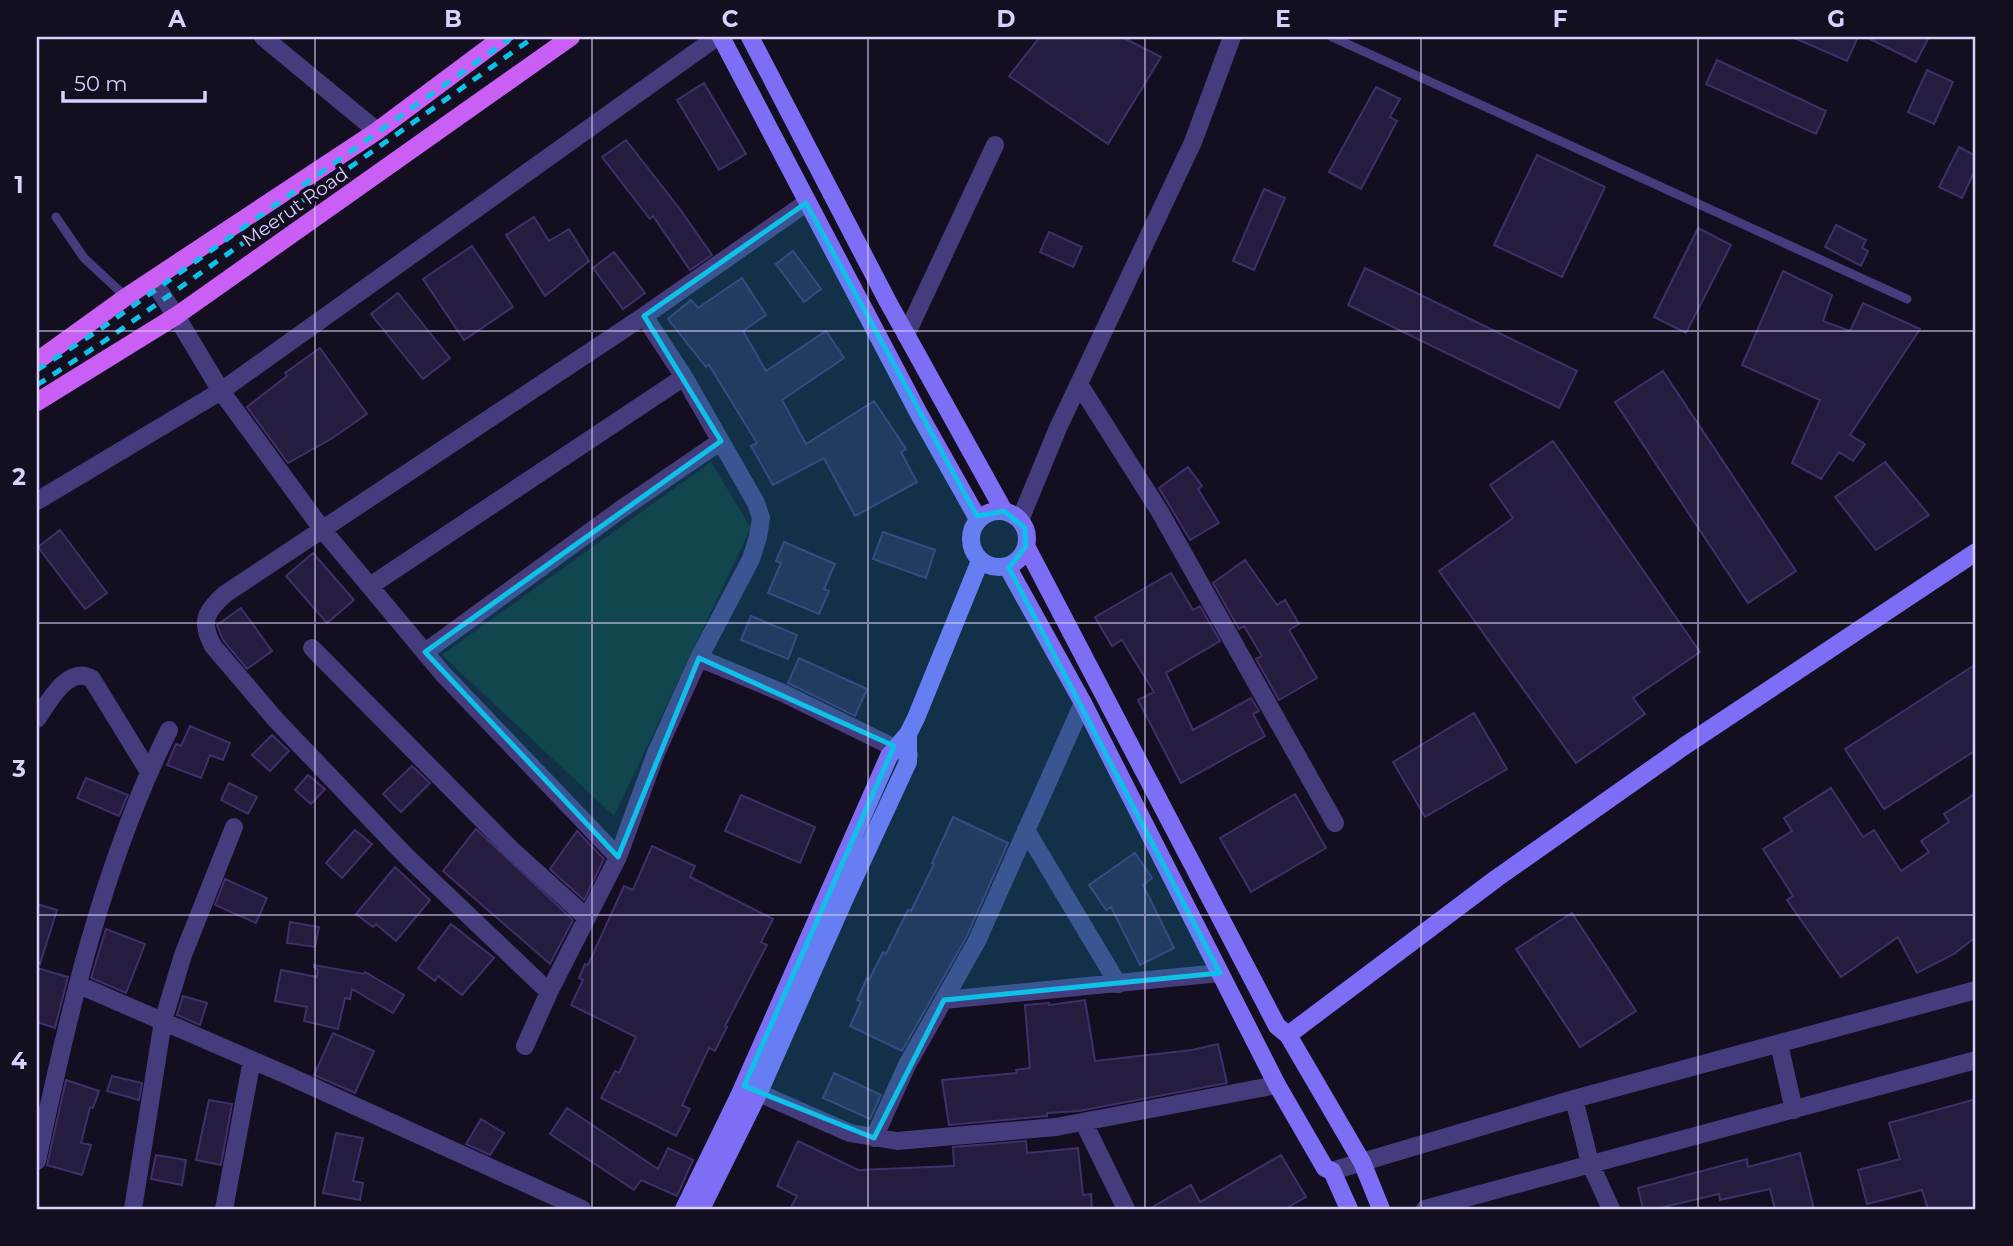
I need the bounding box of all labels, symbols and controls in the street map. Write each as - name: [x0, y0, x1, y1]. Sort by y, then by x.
- text: A: [167, 5, 186, 33]
- text: B: [444, 5, 462, 33]
- text: C: [722, 5, 739, 33]
- text: D: [997, 5, 1016, 33]
- text: E: [1275, 5, 1291, 33]
- text: F: [1553, 5, 1568, 33]
- text: G: [1827, 5, 1845, 33]
- scale bar: [63, 60, 205, 104]
- text: 50 m: [74, 71, 128, 96]
- street label: Meerut Road: [238, 162, 352, 252]
- text: 1: [14, 171, 24, 199]
- text: 2: [12, 463, 26, 491]
- text: 3: [11, 755, 26, 783]
- text: 4: [11, 1047, 27, 1075]

